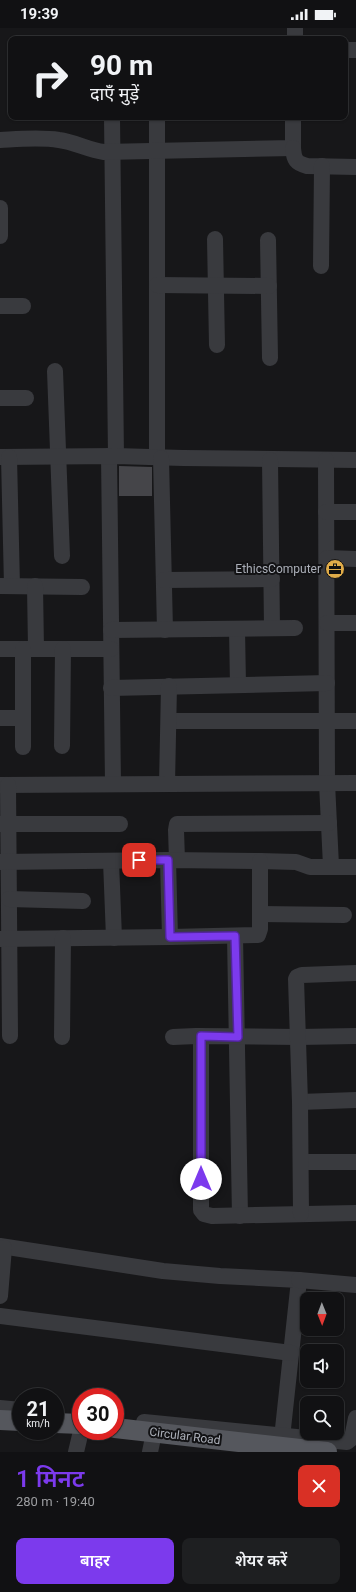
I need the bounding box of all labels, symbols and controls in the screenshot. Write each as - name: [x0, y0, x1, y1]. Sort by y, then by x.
- text: 19:39: [20, 5, 59, 23]
- text: 90 m: [90, 49, 153, 82]
- icon: right: [24, 52, 76, 104]
- text: दाएँ मुड़ें: [90, 83, 139, 104]
- office icon: EthicsComputer: [324, 558, 346, 580]
- place label: EthicsComputer: [235, 562, 321, 576]
- pin: [122, 843, 156, 877]
- icon: arrive: [128, 849, 150, 871]
- position arrow: [180, 1158, 222, 1200]
- north arrow: [300, 1292, 344, 1336]
- map controls: [300, 1292, 344, 1440]
- button: sound: [300, 1344, 344, 1388]
- speed limit sign: 30: [72, 1388, 124, 1440]
- button: search: [300, 1396, 344, 1440]
- text: 21: [27, 1397, 49, 1421]
- text: km/h: [26, 1418, 50, 1429]
- street label: Circular Road: [149, 1425, 221, 1447]
- text: 1 मिनट: [16, 1465, 84, 1493]
- button: close: [298, 1465, 340, 1507]
- text: 280 m · 19:40: [16, 1494, 95, 1509]
- button: बाहर: [16, 1538, 174, 1584]
- button: शेयर करें: [182, 1538, 340, 1584]

